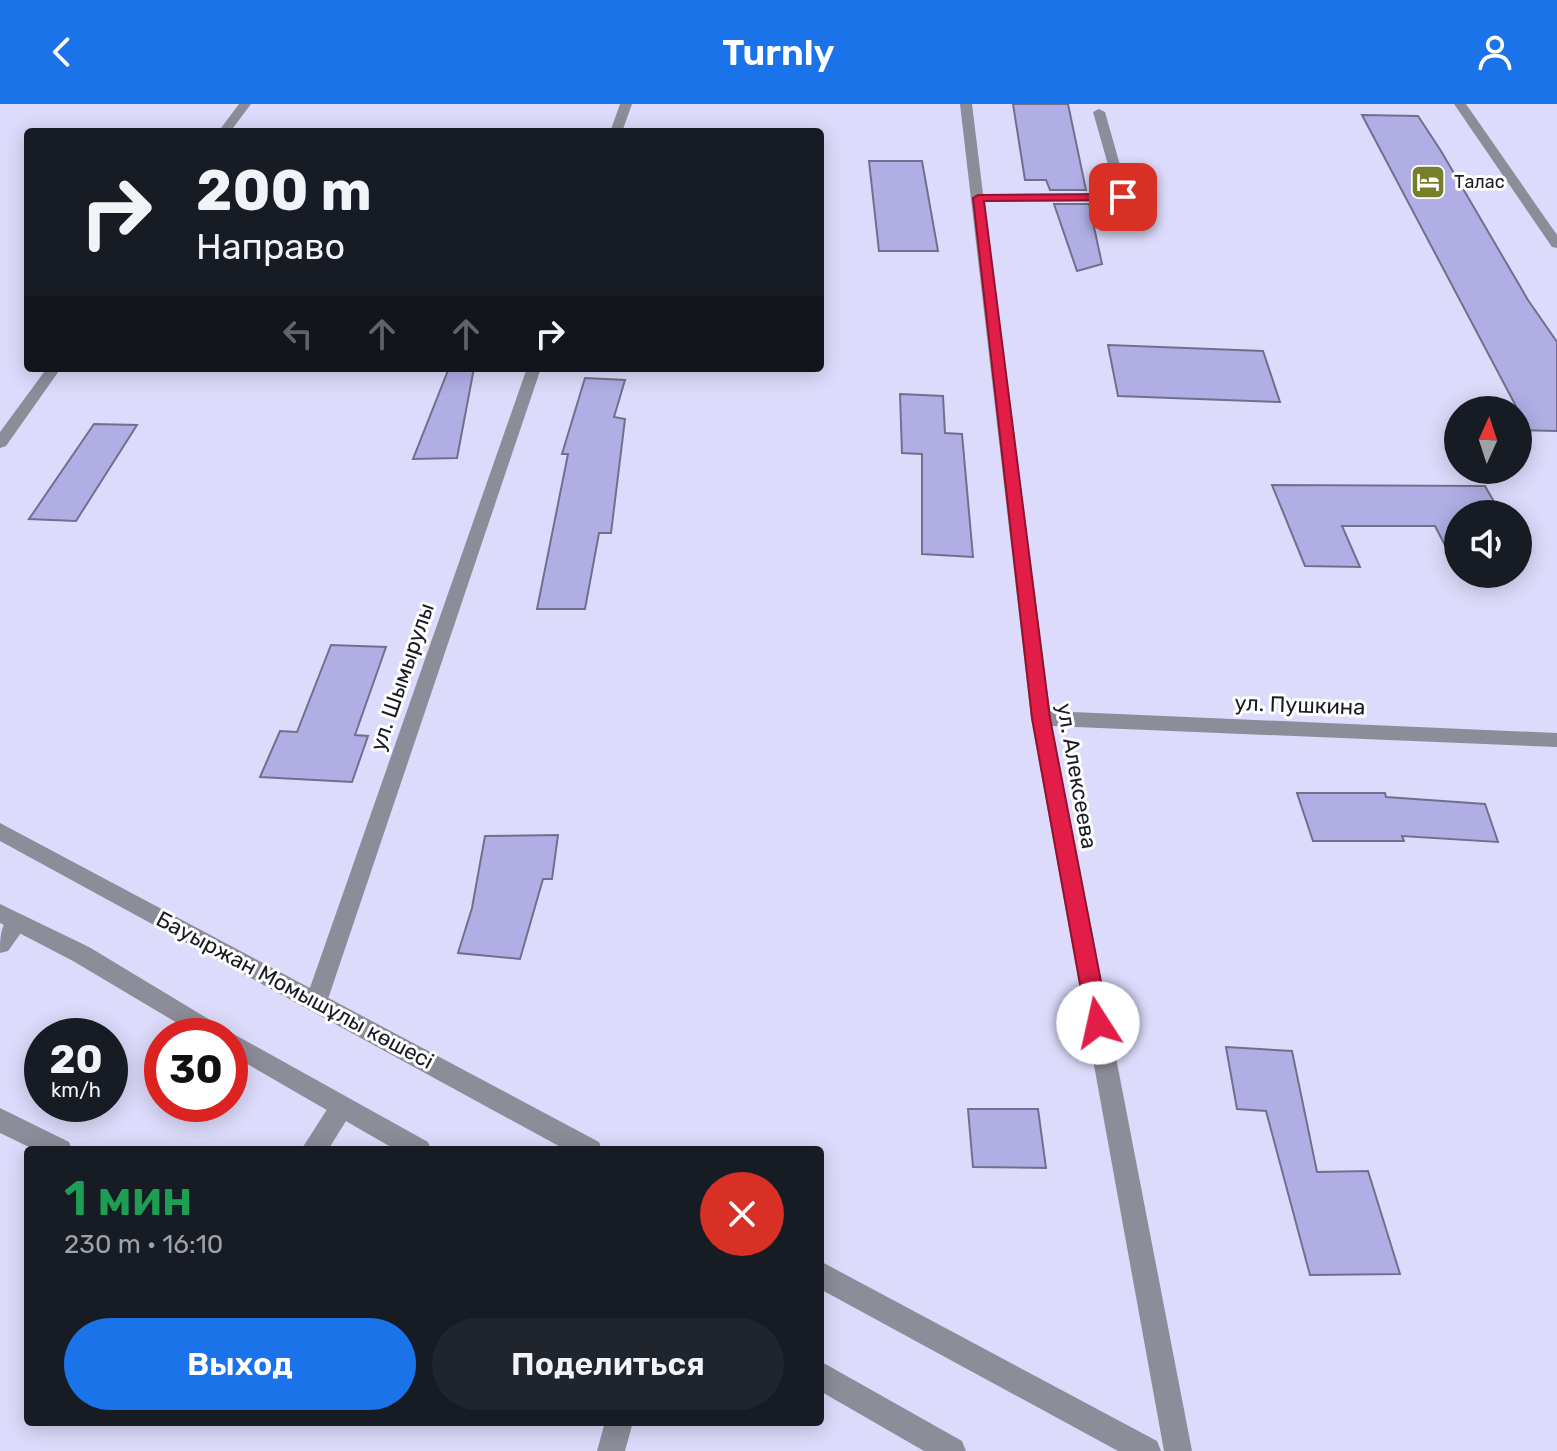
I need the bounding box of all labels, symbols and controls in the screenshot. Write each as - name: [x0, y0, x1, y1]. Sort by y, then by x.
- icon: back: [40, 30, 84, 74]
- icon: person: [1473, 30, 1517, 74]
- text: Turnly: [722, 31, 835, 74]
- text: 200 m: [196, 158, 372, 224]
- icon: right: [64, 160, 168, 264]
- pin: [1089, 163, 1157, 231]
- hotel icon: Талас: [1409, 163, 1447, 201]
- place label: Талас: [1454, 171, 1505, 193]
- icon: arrive: [1101, 175, 1145, 219]
- text: Направо: [196, 225, 345, 268]
- icon: left: [276, 312, 320, 356]
- icon: ahead: [360, 312, 404, 356]
- icon: ahead: [444, 312, 488, 356]
- icon: right: [528, 312, 572, 356]
- north arrow: [1444, 396, 1532, 484]
- map controls: [1444, 396, 1532, 588]
- button: sound: [1444, 500, 1532, 588]
- street label: ул. Шымырулы: [364, 599, 440, 755]
- street label: ул. Пушкина: [1234, 689, 1366, 721]
- street label: ул. Алексеева: [1051, 701, 1103, 851]
- street label: Бауыржан Момышұлы көшесі: [152, 905, 438, 1075]
- position arrow: [1056, 981, 1140, 1065]
- speed limit sign: 30: [144, 1018, 248, 1122]
- text: 20: [49, 1036, 103, 1083]
- text: km/h: [51, 1078, 101, 1102]
- text: 1 мин: [64, 1170, 192, 1227]
- button: close: [700, 1172, 784, 1256]
- text: 230 m · 16:10: [64, 1229, 223, 1260]
- button: Выход: [64, 1318, 416, 1410]
- button: Поделиться: [432, 1318, 784, 1410]

